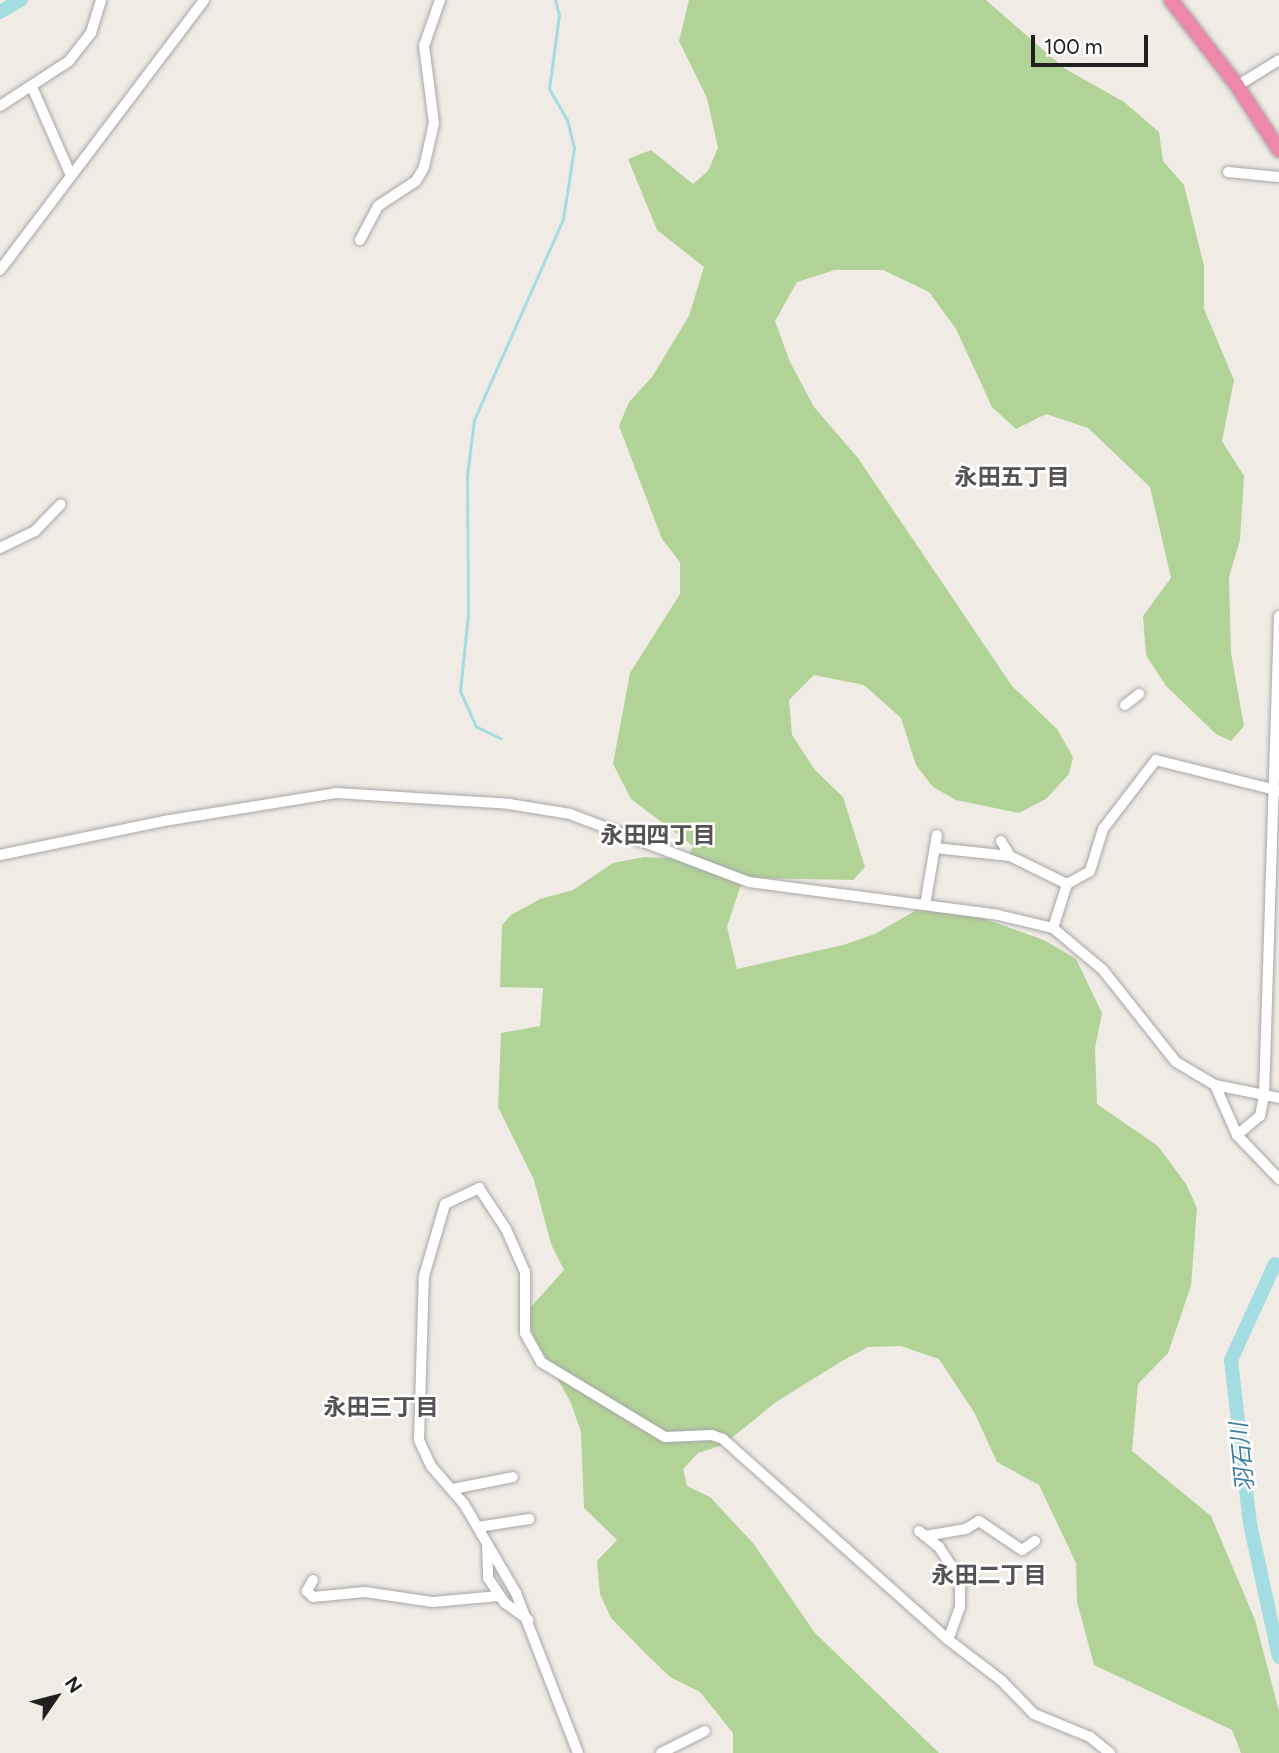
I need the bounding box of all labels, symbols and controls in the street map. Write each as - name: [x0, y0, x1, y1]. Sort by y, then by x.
- scale bar: [1034, 21, 1151, 65]
- text: 100 m: [1044, 34, 1103, 59]
- district label: 永田五丁目: [955, 463, 1069, 491]
- district label: 永田四丁目: [601, 821, 715, 849]
- district label: 永田三丁目: [324, 1393, 438, 1421]
- water label: 羽石川: [1225, 1421, 1259, 1493]
- district label: 永田二丁目: [932, 1561, 1046, 1589]
- north arrow: [21, 1662, 91, 1732]
- text: N: [60, 1672, 87, 1697]

